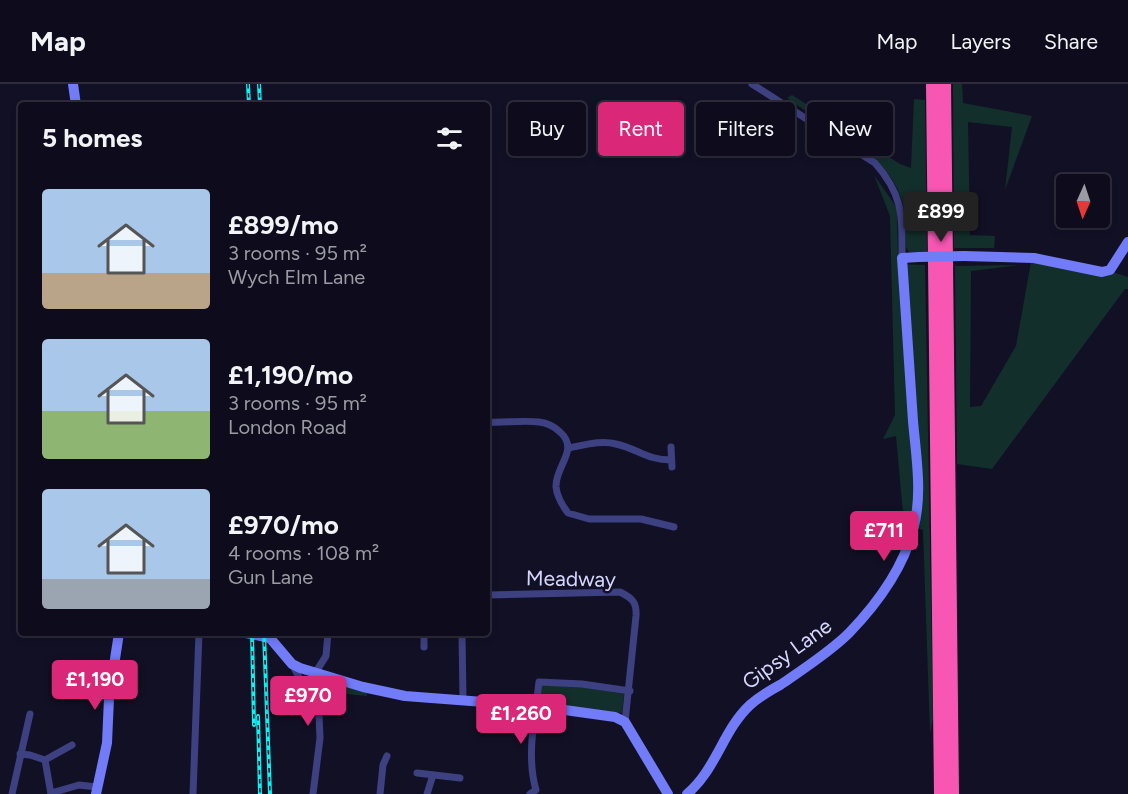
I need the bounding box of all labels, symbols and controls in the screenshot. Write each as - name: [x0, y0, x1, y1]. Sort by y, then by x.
- text: Map: [30, 24, 86, 58]
- text: Map: [877, 29, 917, 54]
- text: Layers: [950, 29, 1011, 54]
- text: Share: [1044, 29, 1098, 54]
- chip: Buy: [508, 102, 586, 156]
- chip: Rent: [598, 102, 684, 156]
- chip: Filters: [696, 102, 795, 156]
- chip: New: [807, 102, 893, 156]
- text: 5 homes: [42, 122, 142, 154]
- icon: filters: [433, 122, 466, 155]
- north arrow: [1056, 174, 1110, 228]
- map controls: [1056, 174, 1110, 228]
- pin: £899: [905, 192, 977, 243]
- text: £899: [917, 199, 965, 223]
- text: £899/mo: [228, 209, 339, 241]
- icon: home: [90, 213, 162, 285]
- text: 3 rooms · 95 m²: [228, 241, 367, 265]
- text: Wych Elm Lane: [228, 265, 365, 289]
- text: £1,190/mo: [228, 359, 353, 391]
- icon: home: [90, 363, 162, 435]
- text: 3 rooms · 95 m²: [228, 391, 367, 415]
- text: London Road: [228, 415, 347, 439]
- text: £970/mo: [228, 509, 339, 541]
- pin: £711: [848, 511, 920, 562]
- icon: home: [90, 513, 162, 585]
- text: £711: [864, 518, 904, 542]
- text: 4 rooms · 108 m²: [228, 541, 379, 565]
- text: Gun Lane: [228, 565, 313, 589]
- street label: Meadway: [526, 565, 616, 592]
- street label: Gipsy Lane: [737, 613, 836, 694]
- pin: £1,190: [46, 660, 144, 711]
- text: £1,190: [66, 667, 124, 691]
- pin: £970: [272, 676, 344, 727]
- text: £970: [284, 683, 332, 707]
- pin: £1,260: [472, 694, 570, 745]
- text: £1,260: [490, 701, 552, 725]

